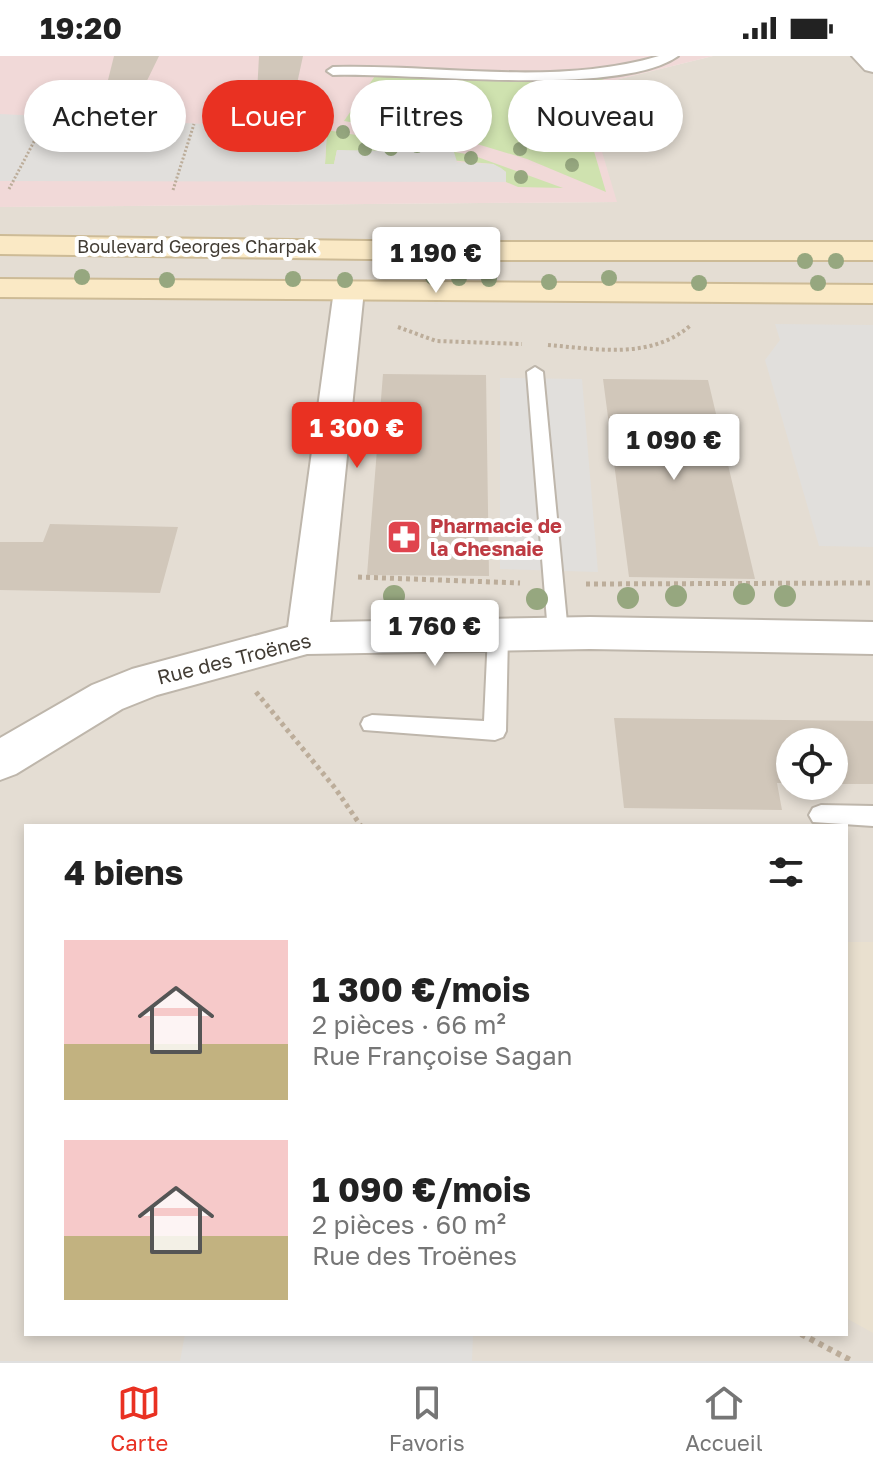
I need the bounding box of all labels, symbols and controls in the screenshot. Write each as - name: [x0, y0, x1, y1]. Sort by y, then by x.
- text: 19:20: [40, 10, 122, 46]
- chip: Acheter: [24, 80, 186, 152]
- chip: Louer: [202, 80, 334, 152]
- chip: Filtres: [350, 80, 492, 152]
- chip: Nouveau: [508, 80, 683, 152]
- pin: 1 190 €: [362, 227, 510, 295]
- street label: Boulevard Georges Charpak: [77, 235, 317, 257]
- text: 1 190 €: [390, 237, 482, 268]
- pin: 1 300 €: [283, 402, 431, 470]
- text: 1 300 €: [310, 412, 404, 443]
- pin: 1 090 €: [600, 414, 748, 482]
- text: 1 090 €: [626, 424, 722, 455]
- place label: Pharmacie de la Chesnaie: [430, 513, 562, 560]
- pharmacy icon: Pharmacie de la Chesnaie: [385, 518, 423, 556]
- pin: 1 760 €: [361, 600, 509, 668]
- text: 1 760 €: [389, 610, 481, 641]
- street label: Rue des Troënes: [154, 627, 313, 689]
- map controls: [776, 728, 848, 800]
- button: locate: [776, 728, 848, 800]
- icon: filters: [764, 850, 808, 894]
- text: 4 biens: [64, 852, 184, 892]
- text: 1 300 €/mois: [312, 969, 530, 1009]
- icon: home: [128, 972, 224, 1068]
- text: 2 pièces · 66 m²: [312, 1009, 506, 1040]
- text: Rue Françoise Sagan: [312, 1040, 573, 1071]
- text: 1 090 €/mois: [312, 1169, 531, 1209]
- icon: home: [128, 1172, 224, 1268]
- text: 2 pièces · 60 m²: [312, 1209, 506, 1240]
- text: Rue des Troënes: [312, 1240, 517, 1271]
- tab: Carte: [110, 1381, 168, 1456]
- tab: Favoris: [389, 1381, 465, 1456]
- tab: Accueil: [685, 1381, 763, 1456]

